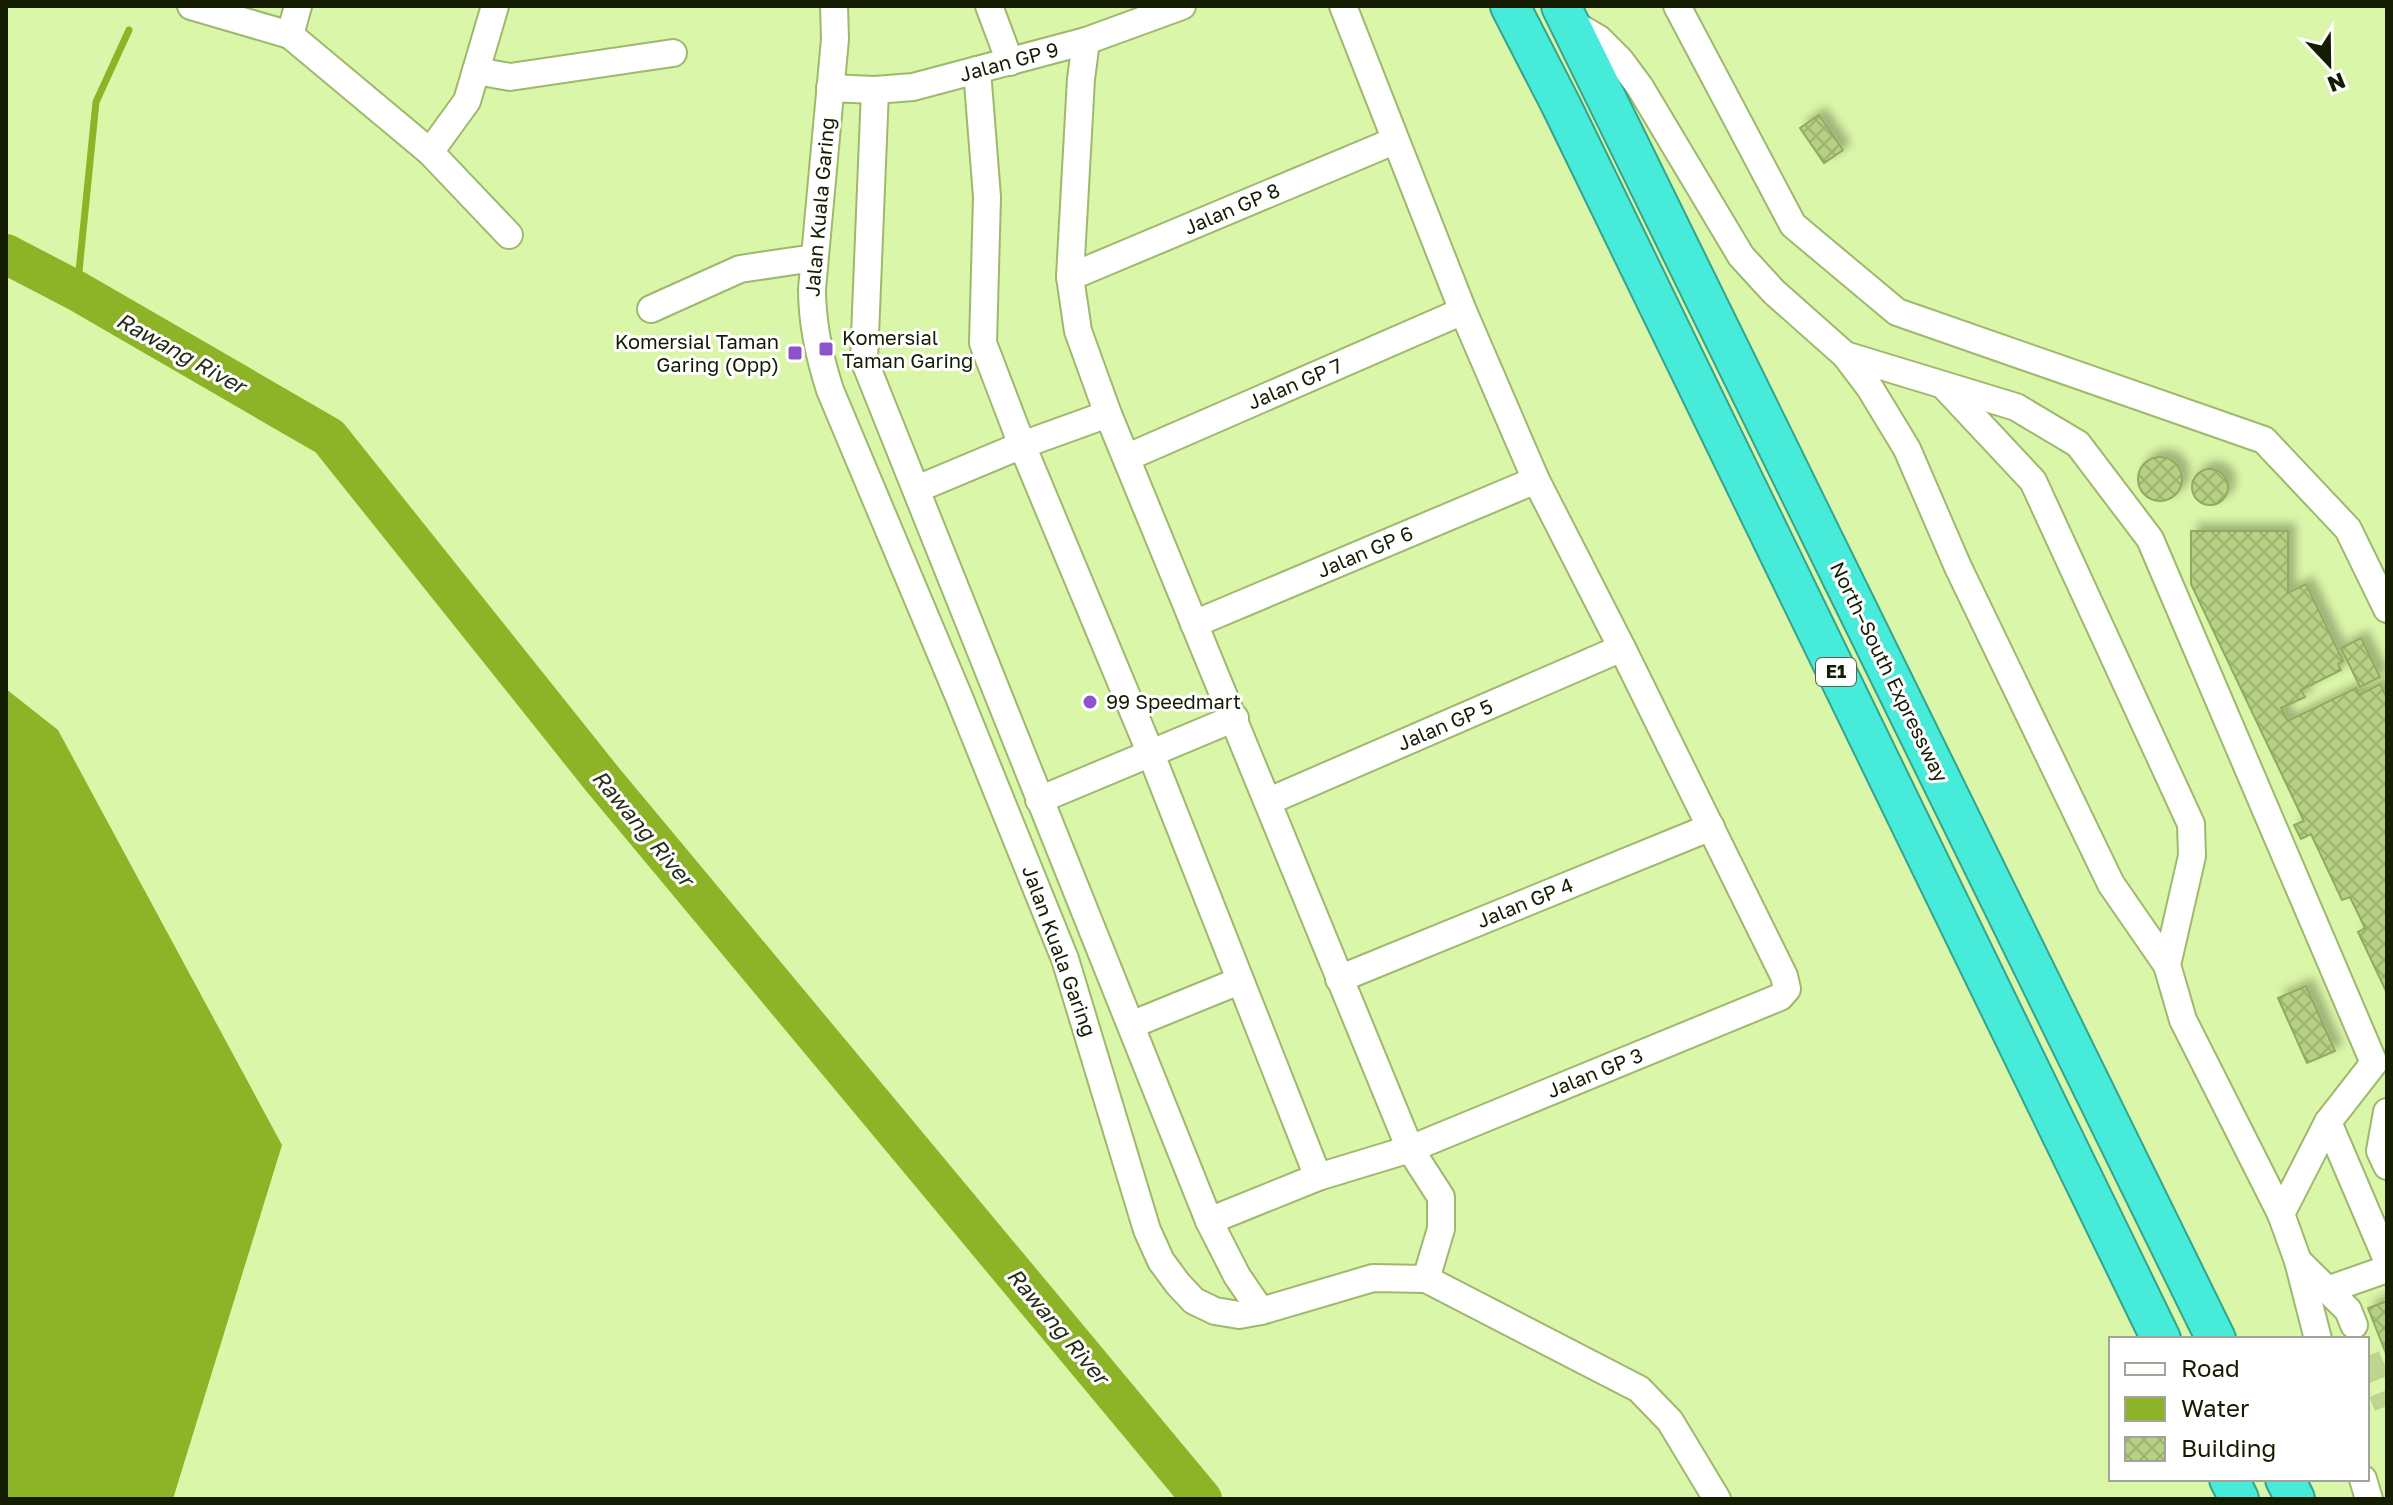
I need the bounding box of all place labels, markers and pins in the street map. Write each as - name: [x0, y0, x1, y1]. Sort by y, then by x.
- place label: Komersial Taman Garing: [842, 325, 973, 372]
- place label: Komersial Taman Garing (Opp): [615, 329, 779, 376]
- marker: Komersial Taman Garing: [817, 340, 835, 358]
- marker: Komersial Taman Garing (Opp): [786, 344, 804, 362]
- place label: 99 Speedmart: [1106, 689, 1241, 713]
- marker: 99 Speedmart: [1081, 693, 1099, 711]

